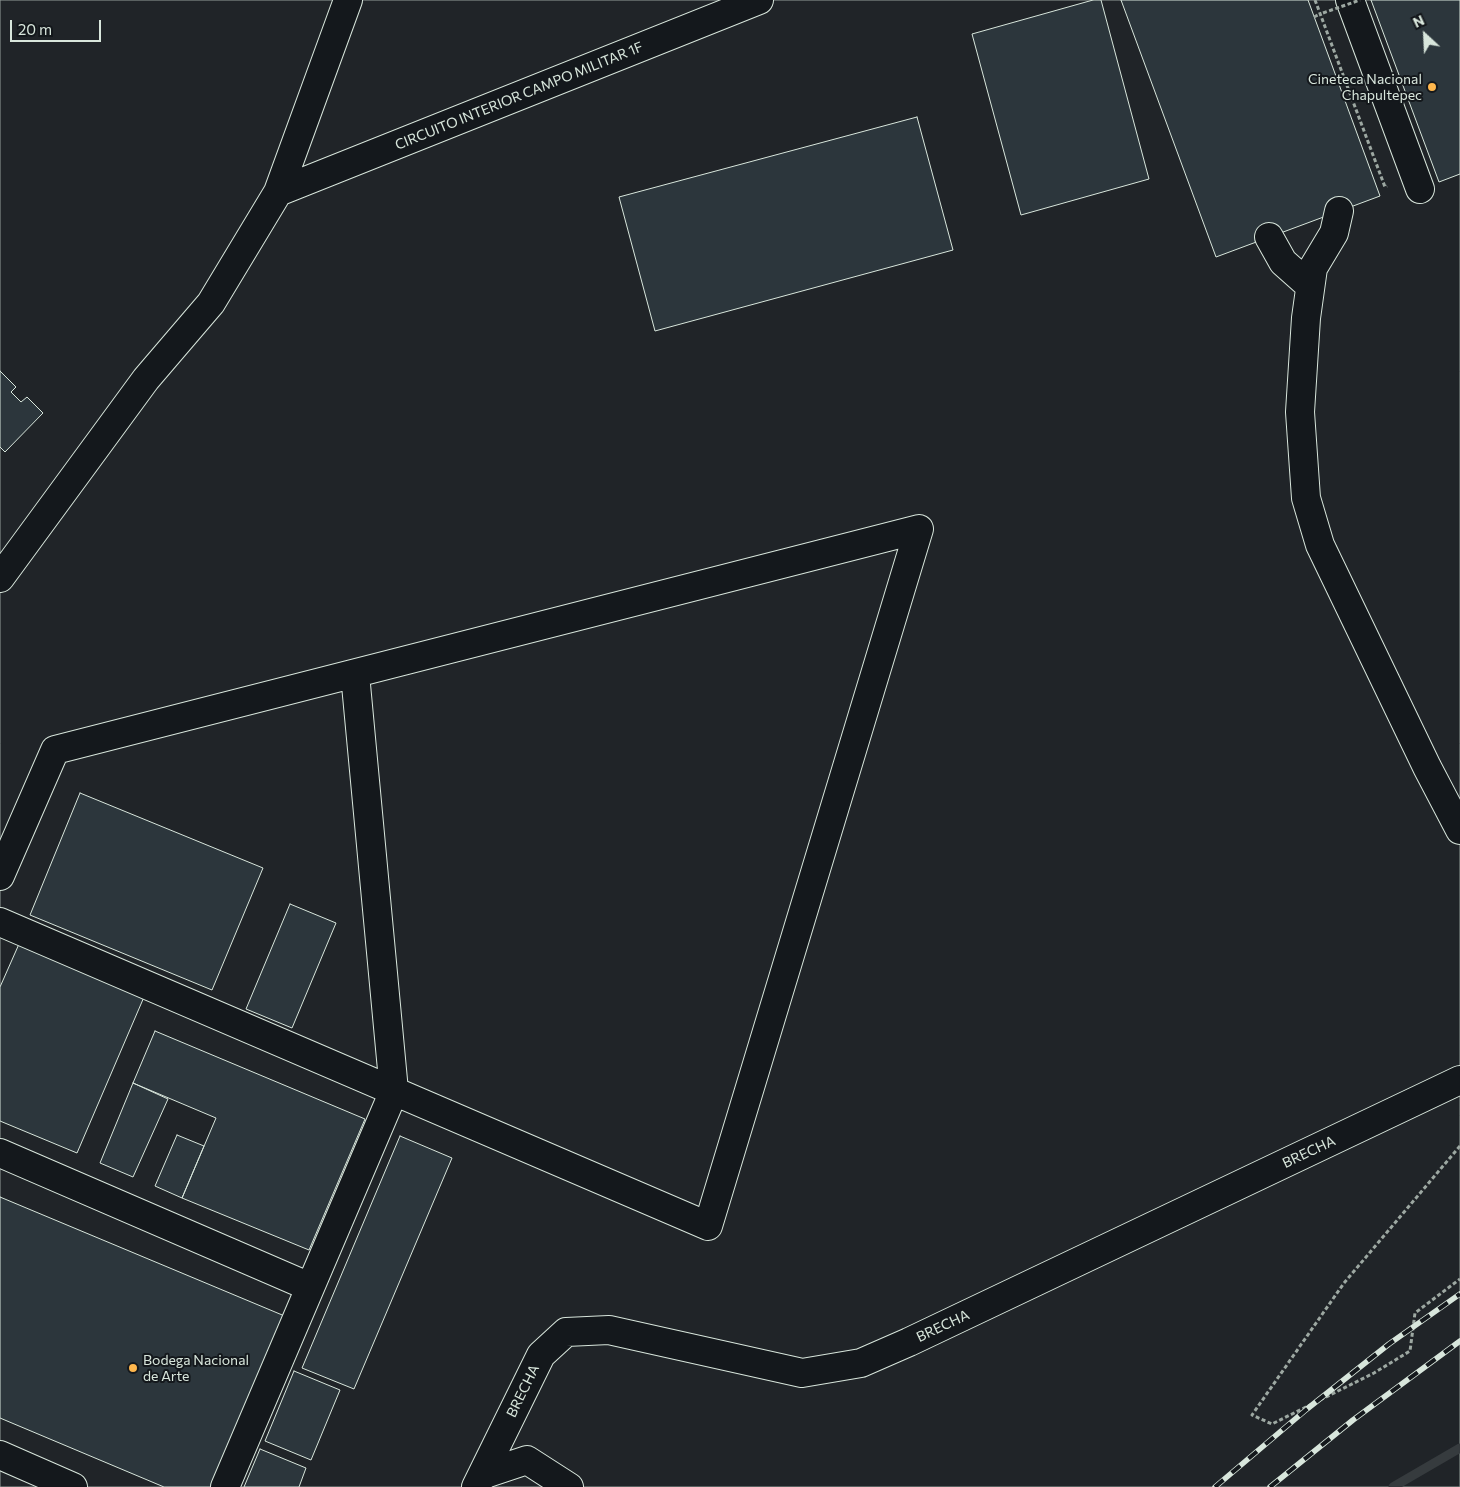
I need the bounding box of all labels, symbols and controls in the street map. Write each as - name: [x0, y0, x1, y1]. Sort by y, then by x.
- scale bar: [12, 10, 104, 42]
- north arrow: [1400, 10, 1450, 60]
- text: N: [1410, 11, 1427, 31]
- text: 20 m: [18, 20, 52, 38]
- street label: CIRCUITO INTERIOR CAMPO MILITAR 1F: [393, 38, 645, 154]
- place label: Cineteca Nacional Chapultepec: [1308, 71, 1422, 104]
- marker: Cineteca Nacional Chapultepec: [1426, 81, 1438, 93]
- street label: BRECHA: [1280, 1132, 1338, 1172]
- street label: BRECHA: [914, 1306, 972, 1346]
- place label: Bodega Nacional de Arte: [143, 1352, 249, 1384]
- marker: Bodega Nacional de Arte: [127, 1362, 139, 1374]
- street label: BRECHA: [503, 1362, 543, 1420]

